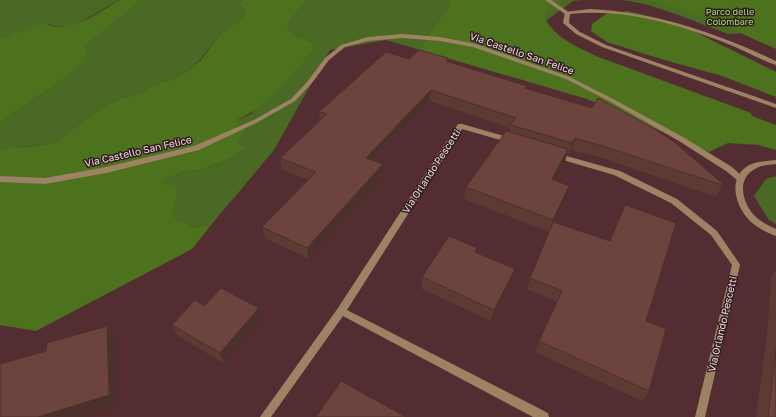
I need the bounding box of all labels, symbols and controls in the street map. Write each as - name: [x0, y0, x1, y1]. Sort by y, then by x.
- park label: Parco delle Colombare: [706, 6, 754, 27]
- street label: Via Castello San Felice: [468, 30, 576, 77]
- street label: Via Orlando Pescetti: [399, 127, 463, 215]
- street label: Via Castello San Felice: [83, 133, 193, 169]
- street label: Via Orlando Pescetti: [705, 275, 739, 373]

